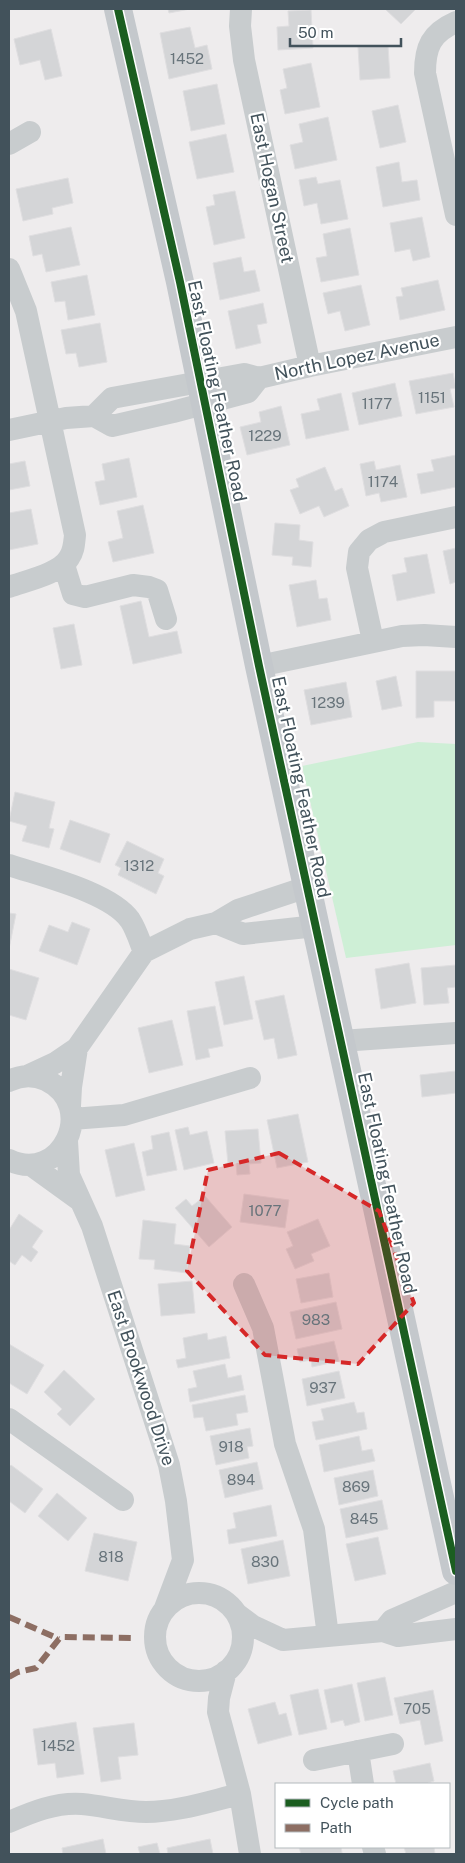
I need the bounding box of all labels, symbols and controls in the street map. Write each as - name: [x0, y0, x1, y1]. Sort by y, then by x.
- scale bar: [290, 15, 401, 47]
- text: 50 m: [298, 24, 333, 41]
- house number: 1452: [170, 50, 204, 67]
- street label: East Hogan Street: [246, 111, 299, 265]
- street label: East Floating Feather Road: [184, 278, 251, 503]
- street label: North Lopez Avenue: [273, 329, 441, 384]
- house number: 1151: [418, 389, 446, 406]
- house number: 1177: [362, 395, 392, 412]
- house number: 1229: [248, 427, 282, 444]
- house number: 1174: [368, 473, 398, 490]
- street label: East Floating Feather Road: [268, 674, 335, 899]
- house number: 1239: [311, 694, 345, 711]
- house number: 1312: [124, 857, 154, 874]
- street label: East Floating Feather Road: [354, 1070, 421, 1295]
- house number: 1077: [248, 1202, 282, 1219]
- street label: East Brookwood Drive: [103, 1287, 180, 1468]
- house number: 983: [302, 1311, 330, 1328]
- house number: 937: [309, 1379, 337, 1396]
- house number: 918: [218, 1438, 244, 1455]
- house number: 894: [227, 1471, 255, 1488]
- house number: 869: [342, 1478, 370, 1495]
- house number: 845: [350, 1510, 378, 1527]
- house number: 818: [98, 1548, 124, 1565]
- house number: 830: [251, 1553, 279, 1570]
- house number: 705: [403, 1700, 431, 1717]
- house number: 1452: [41, 1737, 75, 1754]
- legend: [275, 1783, 450, 1848]
- text: Cycle path: [320, 1794, 394, 1811]
- text: Path: [320, 1819, 352, 1836]

